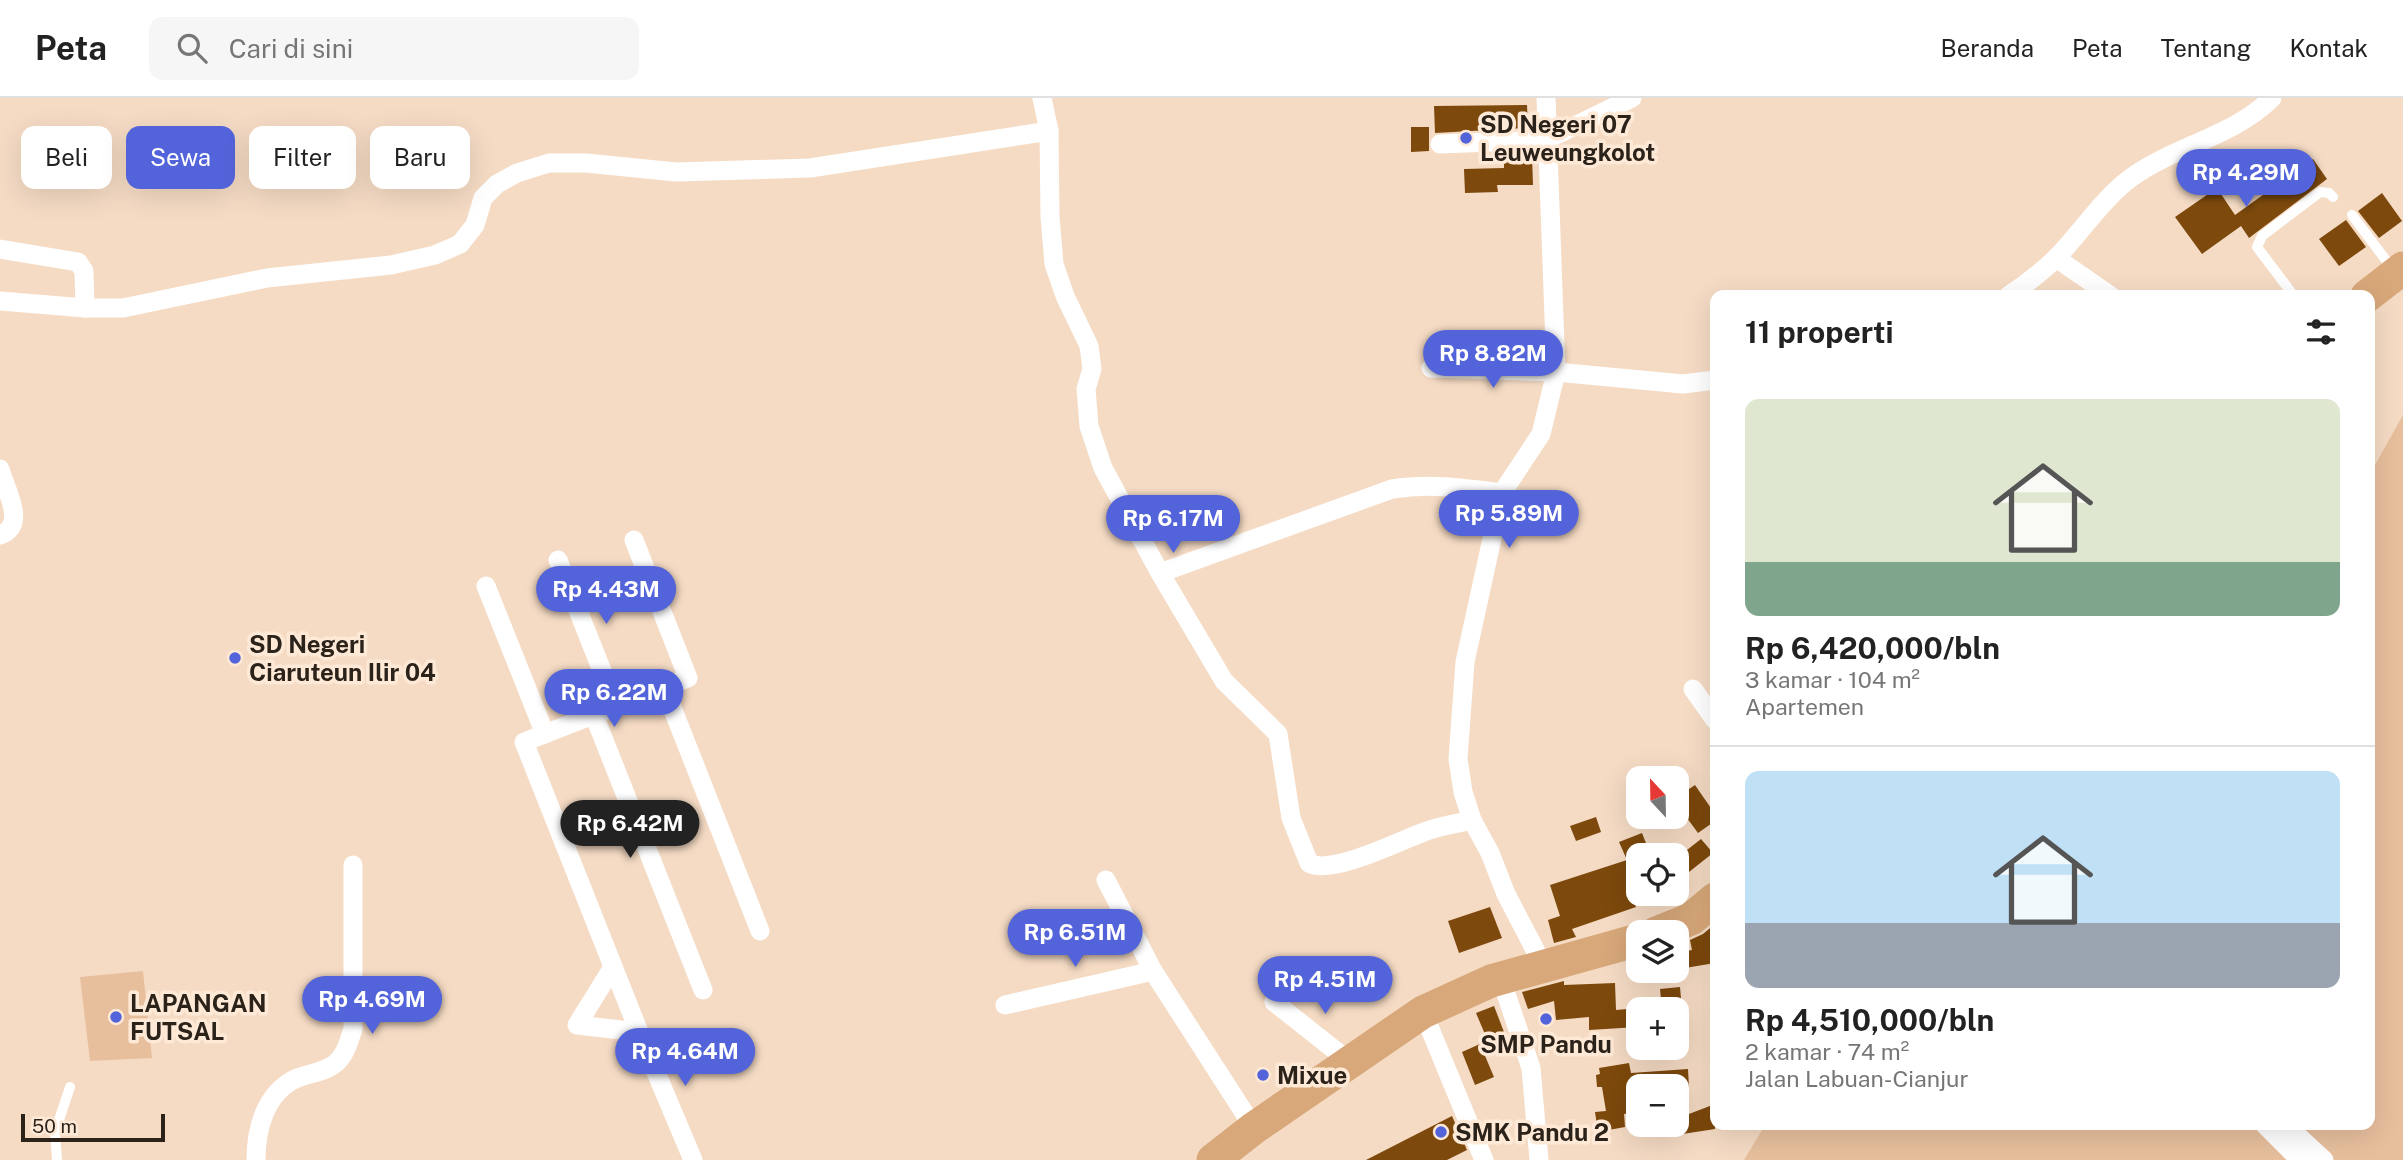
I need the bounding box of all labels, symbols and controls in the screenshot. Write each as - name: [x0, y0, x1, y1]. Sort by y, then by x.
- search box: [149, 17, 639, 80]
- text: Peta: [35, 29, 107, 67]
- icon: search: [173, 29, 211, 67]
- text: Cari di sini: [229, 33, 353, 64]
- text: Beranda: [1940, 34, 2034, 62]
- text: Peta: [2072, 34, 2123, 62]
- text: Tentang: [2161, 34, 2251, 62]
- text: Kontak: [2289, 34, 2368, 62]
- place label: SD Negeri 07 Leuweungkolot: [1480, 110, 1655, 166]
- chip: Beli: [21, 126, 112, 189]
- chip: Sewa: [126, 126, 235, 189]
- chip: Filter: [249, 126, 356, 189]
- chip: Baru: [370, 126, 470, 189]
- marker: SD Negeri 07 Leuweungkolot: [1458, 130, 1474, 146]
- pin: Rp 4.29M: [2174, 150, 2318, 209]
- text: Rp 4.29M: [2192, 158, 2300, 185]
- icon: filters: [2302, 313, 2340, 351]
- text: 11 properti: [1745, 314, 1893, 350]
- pin: Rp 8.82M: [1421, 330, 1565, 390]
- text: Rp 8.82M: [1439, 339, 1547, 366]
- icon: home: [1980, 445, 2106, 571]
- pin: Rp 5.89M: [1437, 490, 1581, 550]
- pin: Rp 6.17M: [1101, 496, 1245, 555]
- text: Rp 5.89M: [1455, 499, 1563, 526]
- text: Rp 6.17M: [1122, 504, 1224, 531]
- pin: Rp 4.43M: [534, 566, 678, 626]
- text: Rp 4.43M: [552, 575, 660, 602]
- place label: SD Negeri Ciaruteun Ilir 04: [249, 630, 436, 686]
- text: Rp 6,420,000/bln: [1745, 630, 2000, 666]
- marker: SD Negeri Ciaruteun Ilir 04: [227, 650, 243, 666]
- text: 3 kamar · 104 m²: [1745, 666, 1920, 693]
- pin: Rp 6.22M: [542, 670, 686, 729]
- text: Rp 6.22M: [560, 678, 668, 705]
- text: Apartemen: [1745, 693, 1864, 720]
- north arrow: [1626, 766, 1689, 830]
- map controls: [1626, 766, 1689, 1137]
- pin: Rp 6.42M: [558, 800, 702, 860]
- text: Rp 6.42M: [576, 809, 684, 836]
- icon: home: [1980, 817, 2106, 943]
- button: locate: [1626, 843, 1689, 906]
- pin: Rp 6.51M: [1003, 910, 1147, 969]
- text: Rp 6.51M: [1024, 918, 1126, 945]
- button: layers: [1626, 920, 1689, 983]
- pin: Rp 4.51M: [1253, 956, 1397, 1016]
- text: Rp 4.51M: [1274, 965, 1376, 992]
- pin: Rp 4.69M: [300, 976, 444, 1036]
- text: Rp 4.69M: [318, 985, 426, 1012]
- place label: LAPANGAN FUTSAL: [130, 989, 266, 1045]
- button: +: [1626, 997, 1689, 1060]
- text: Rp 4,510,000/bln: [1745, 1002, 1994, 1038]
- marker: LAPANGAN FUTSAL: [108, 1009, 124, 1025]
- marker: SMP Pandu: [1538, 1011, 1554, 1027]
- pin: Rp 4.64M: [613, 1028, 757, 1088]
- place label: SMP Pandu: [1480, 1030, 1612, 1058]
- text: Rp 4.64M: [631, 1037, 739, 1064]
- text: 2 kamar · 74 m²: [1745, 1038, 1909, 1065]
- place label: Mixue: [1277, 1061, 1347, 1089]
- text: Jalan Labuan-Cianjur: [1745, 1065, 1968, 1092]
- marker: Mixue: [1255, 1067, 1271, 1083]
- button: −: [1626, 1074, 1689, 1137]
- scale bar: [21, 1111, 164, 1143]
- text: 50 m: [32, 1115, 77, 1137]
- place label: SMK Pandu 2: [1455, 1118, 1609, 1146]
- marker: SMK Pandu 2: [1433, 1124, 1449, 1140]

